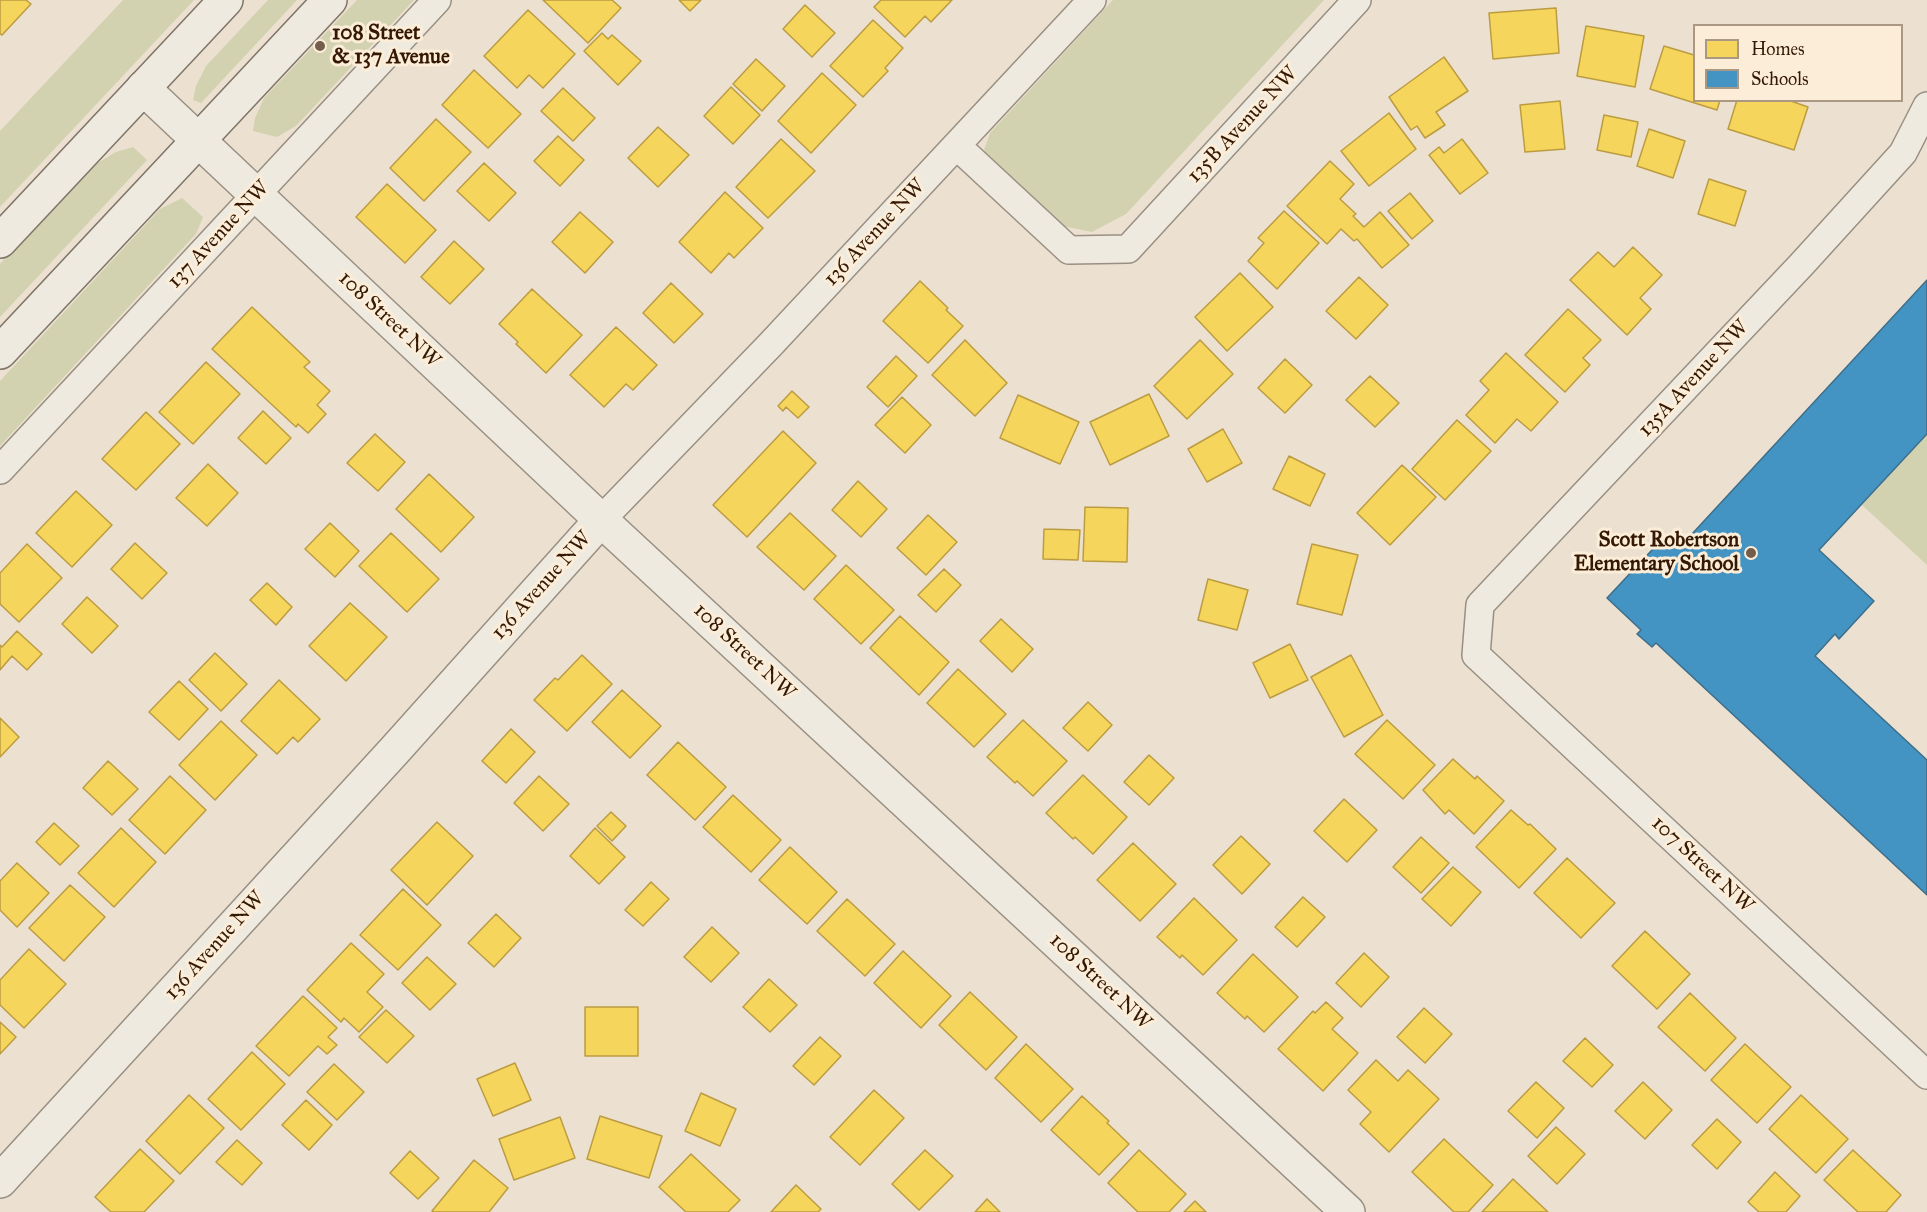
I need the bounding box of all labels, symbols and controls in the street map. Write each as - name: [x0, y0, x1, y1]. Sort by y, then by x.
- place label: 108 Street & 137 Avenue: [332, 21, 450, 71]
- legend: [1693, 24, 1903, 102]
- text: Homes: [1751, 38, 1805, 60]
- marker: 108 Street & 137 Avenue: [313, 39, 327, 53]
- street label: 135B Avenue NW: [1183, 61, 1303, 189]
- text: Schools: [1751, 68, 1809, 90]
- street label: 136 Avenue NW: [819, 174, 931, 292]
- street label: 137 Avenue NW: [163, 176, 275, 294]
- street label: 108 Street NW: [333, 266, 445, 374]
- street label: 135A Avenue NW: [1633, 315, 1755, 443]
- street label: 136 Avenue NW: [487, 527, 597, 645]
- place label: Scott Robertson Elementary School: [1574, 528, 1739, 578]
- marker: Scott Robertson Elementary School: [1744, 546, 1758, 560]
- street label: 108 Street NW: [688, 598, 800, 706]
- street label: 107 Street NW: [1646, 811, 1758, 919]
- street label: 136 Avenue NW: [160, 887, 270, 1005]
- street label: 108 Street NW: [1044, 928, 1156, 1036]

